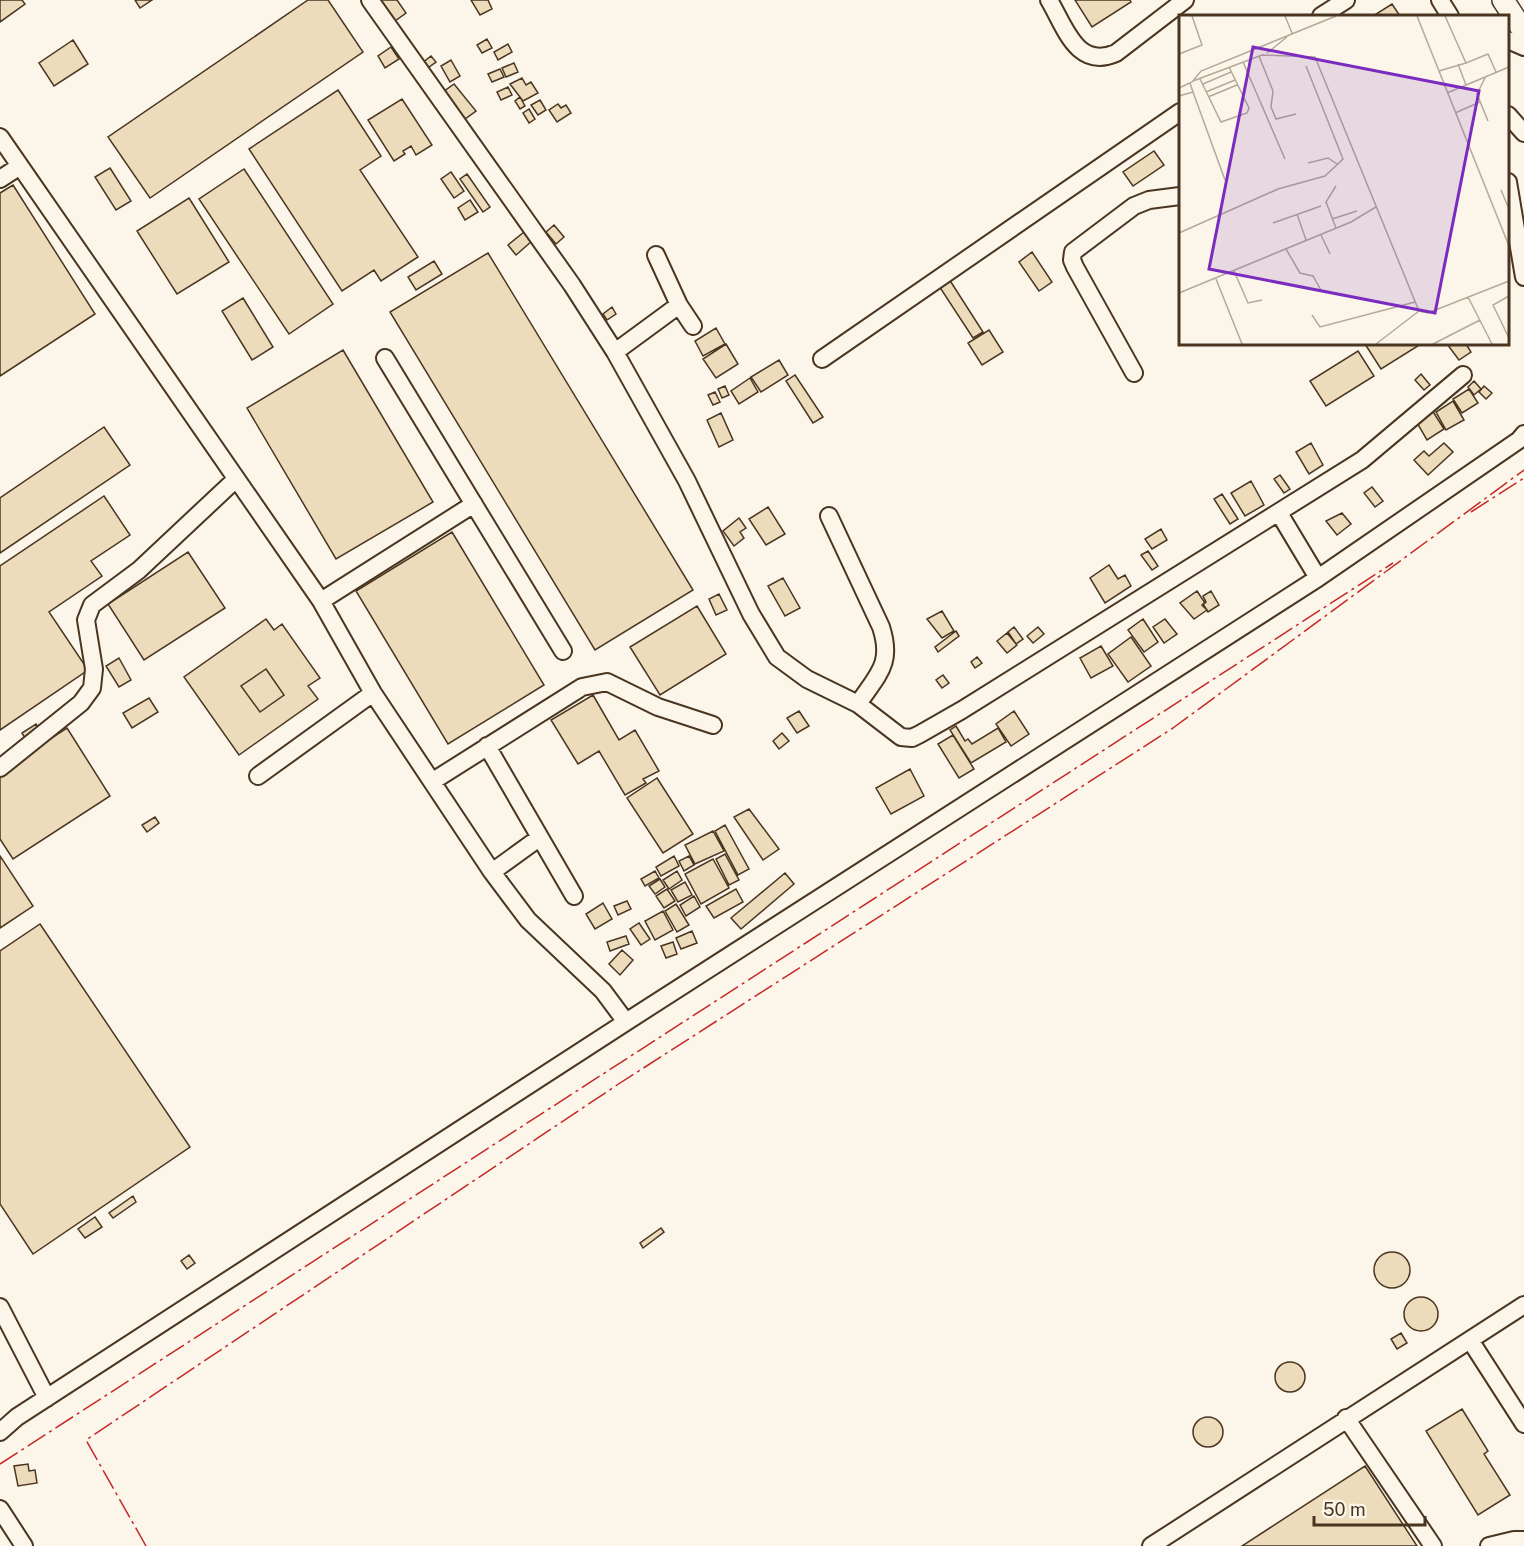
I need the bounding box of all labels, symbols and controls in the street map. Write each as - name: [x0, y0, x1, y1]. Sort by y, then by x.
- inset map: [1179, 15, 1509, 345]
- scale bar: [1314, 1489, 1425, 1527]
- text: 50 m: [1323, 1499, 1366, 1520]

